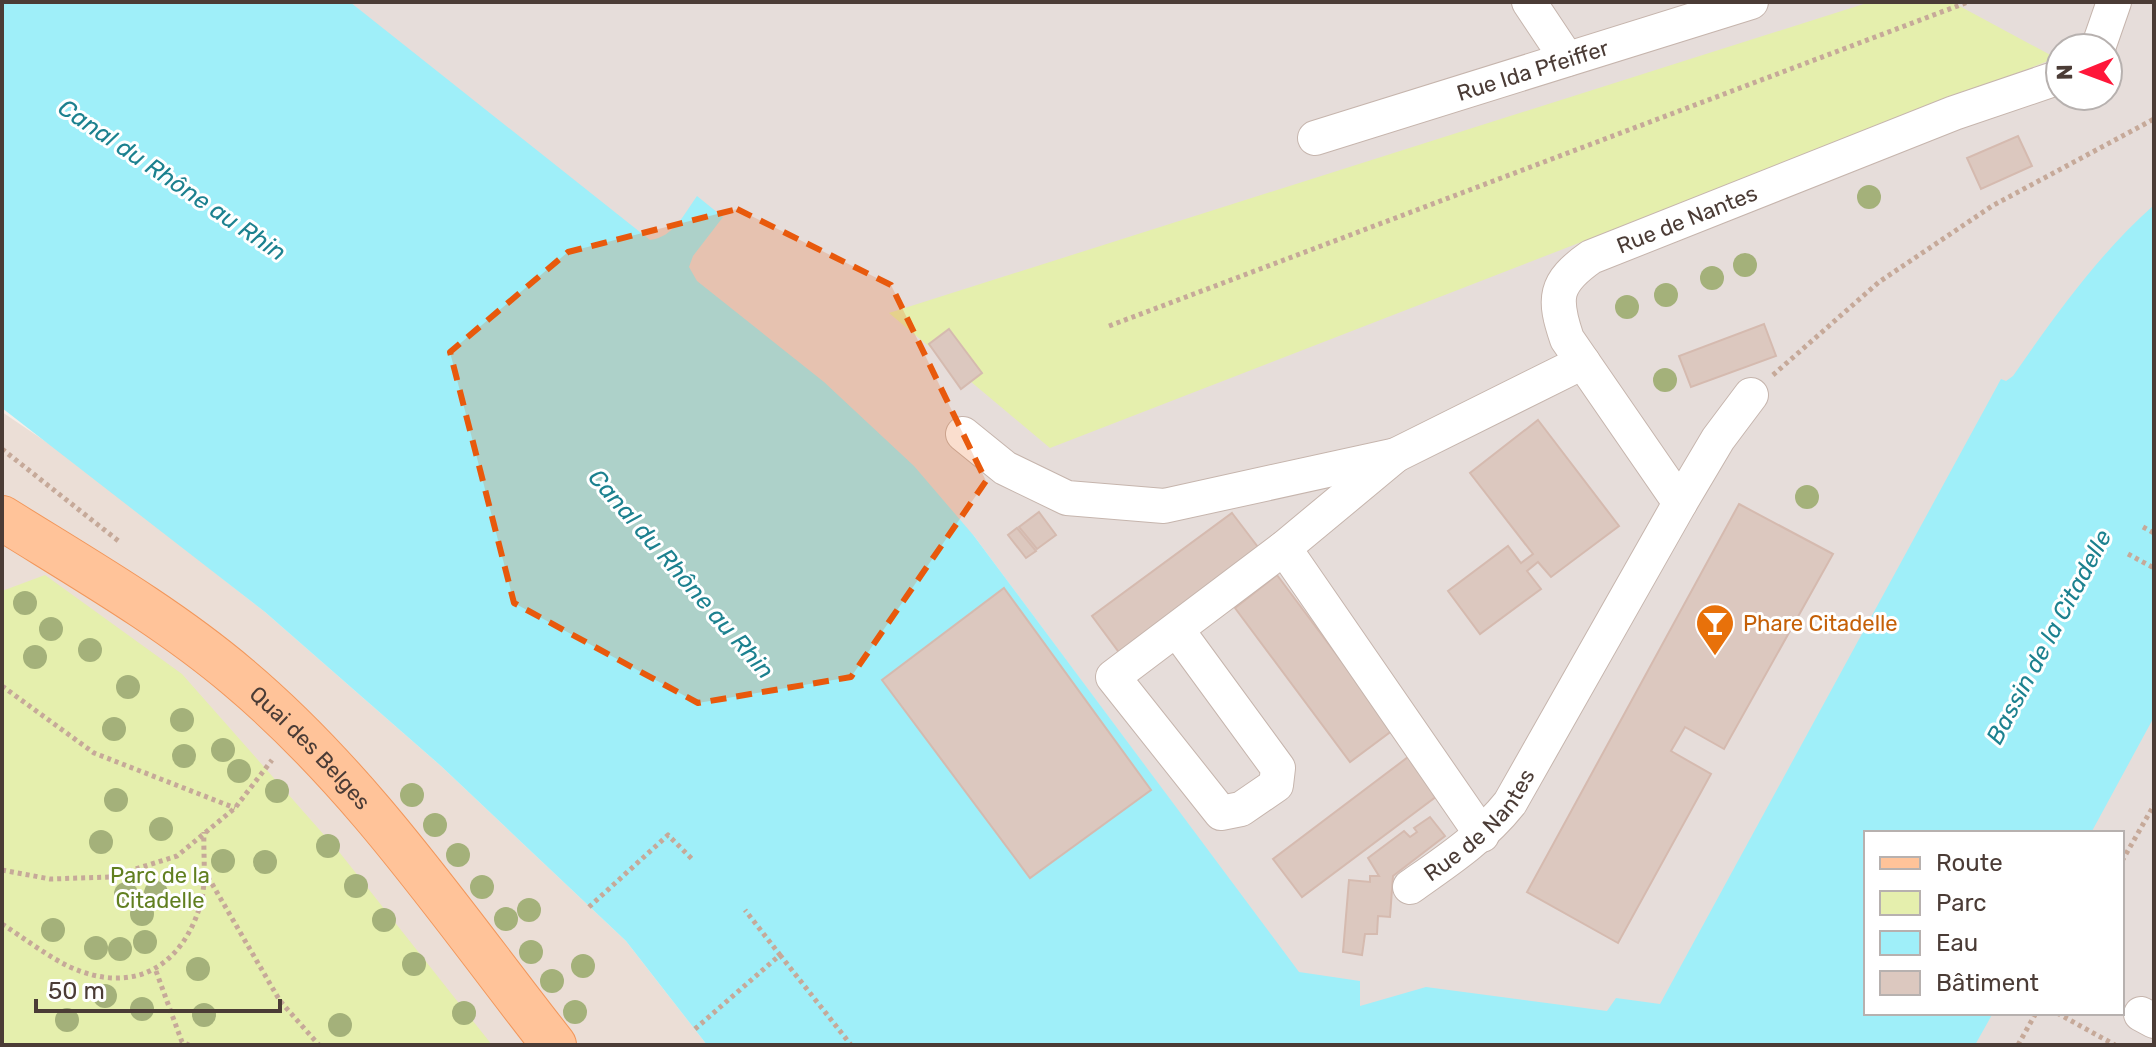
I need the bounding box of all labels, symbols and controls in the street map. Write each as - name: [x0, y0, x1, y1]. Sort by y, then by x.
- north arrow: [2044, 32, 2124, 112]
- street label: Rue Ida Pfeiffer: [1453, 34, 1613, 106]
- text: N: [2051, 64, 2078, 80]
- water label: Canal du Rhône au Rhin: [53, 93, 291, 267]
- street label: Rue de Nantes: [1613, 179, 1761, 259]
- water label: Canal du Rhône au Rhin: [582, 464, 780, 684]
- water label: Bassin de la Citadelle: [1981, 525, 2117, 749]
- bar icon: Phare Citadelle: [1694, 602, 1736, 657]
- place label: Phare Citadelle: [1743, 610, 1898, 637]
- street label: Quai des Belges: [244, 680, 377, 815]
- street label: Rue de Nantes: [1418, 764, 1540, 887]
- legend: [1864, 831, 2124, 1015]
- text: Route: [1936, 849, 2003, 877]
- park label: Parc de la Citadelle: [110, 862, 210, 914]
- text: Parc: [1936, 889, 1987, 917]
- text: Eau: [1936, 929, 1978, 957]
- scale bar: [36, 963, 280, 1013]
- text: Bâtiment: [1936, 969, 2039, 997]
- text: 50 m: [48, 977, 105, 1005]

